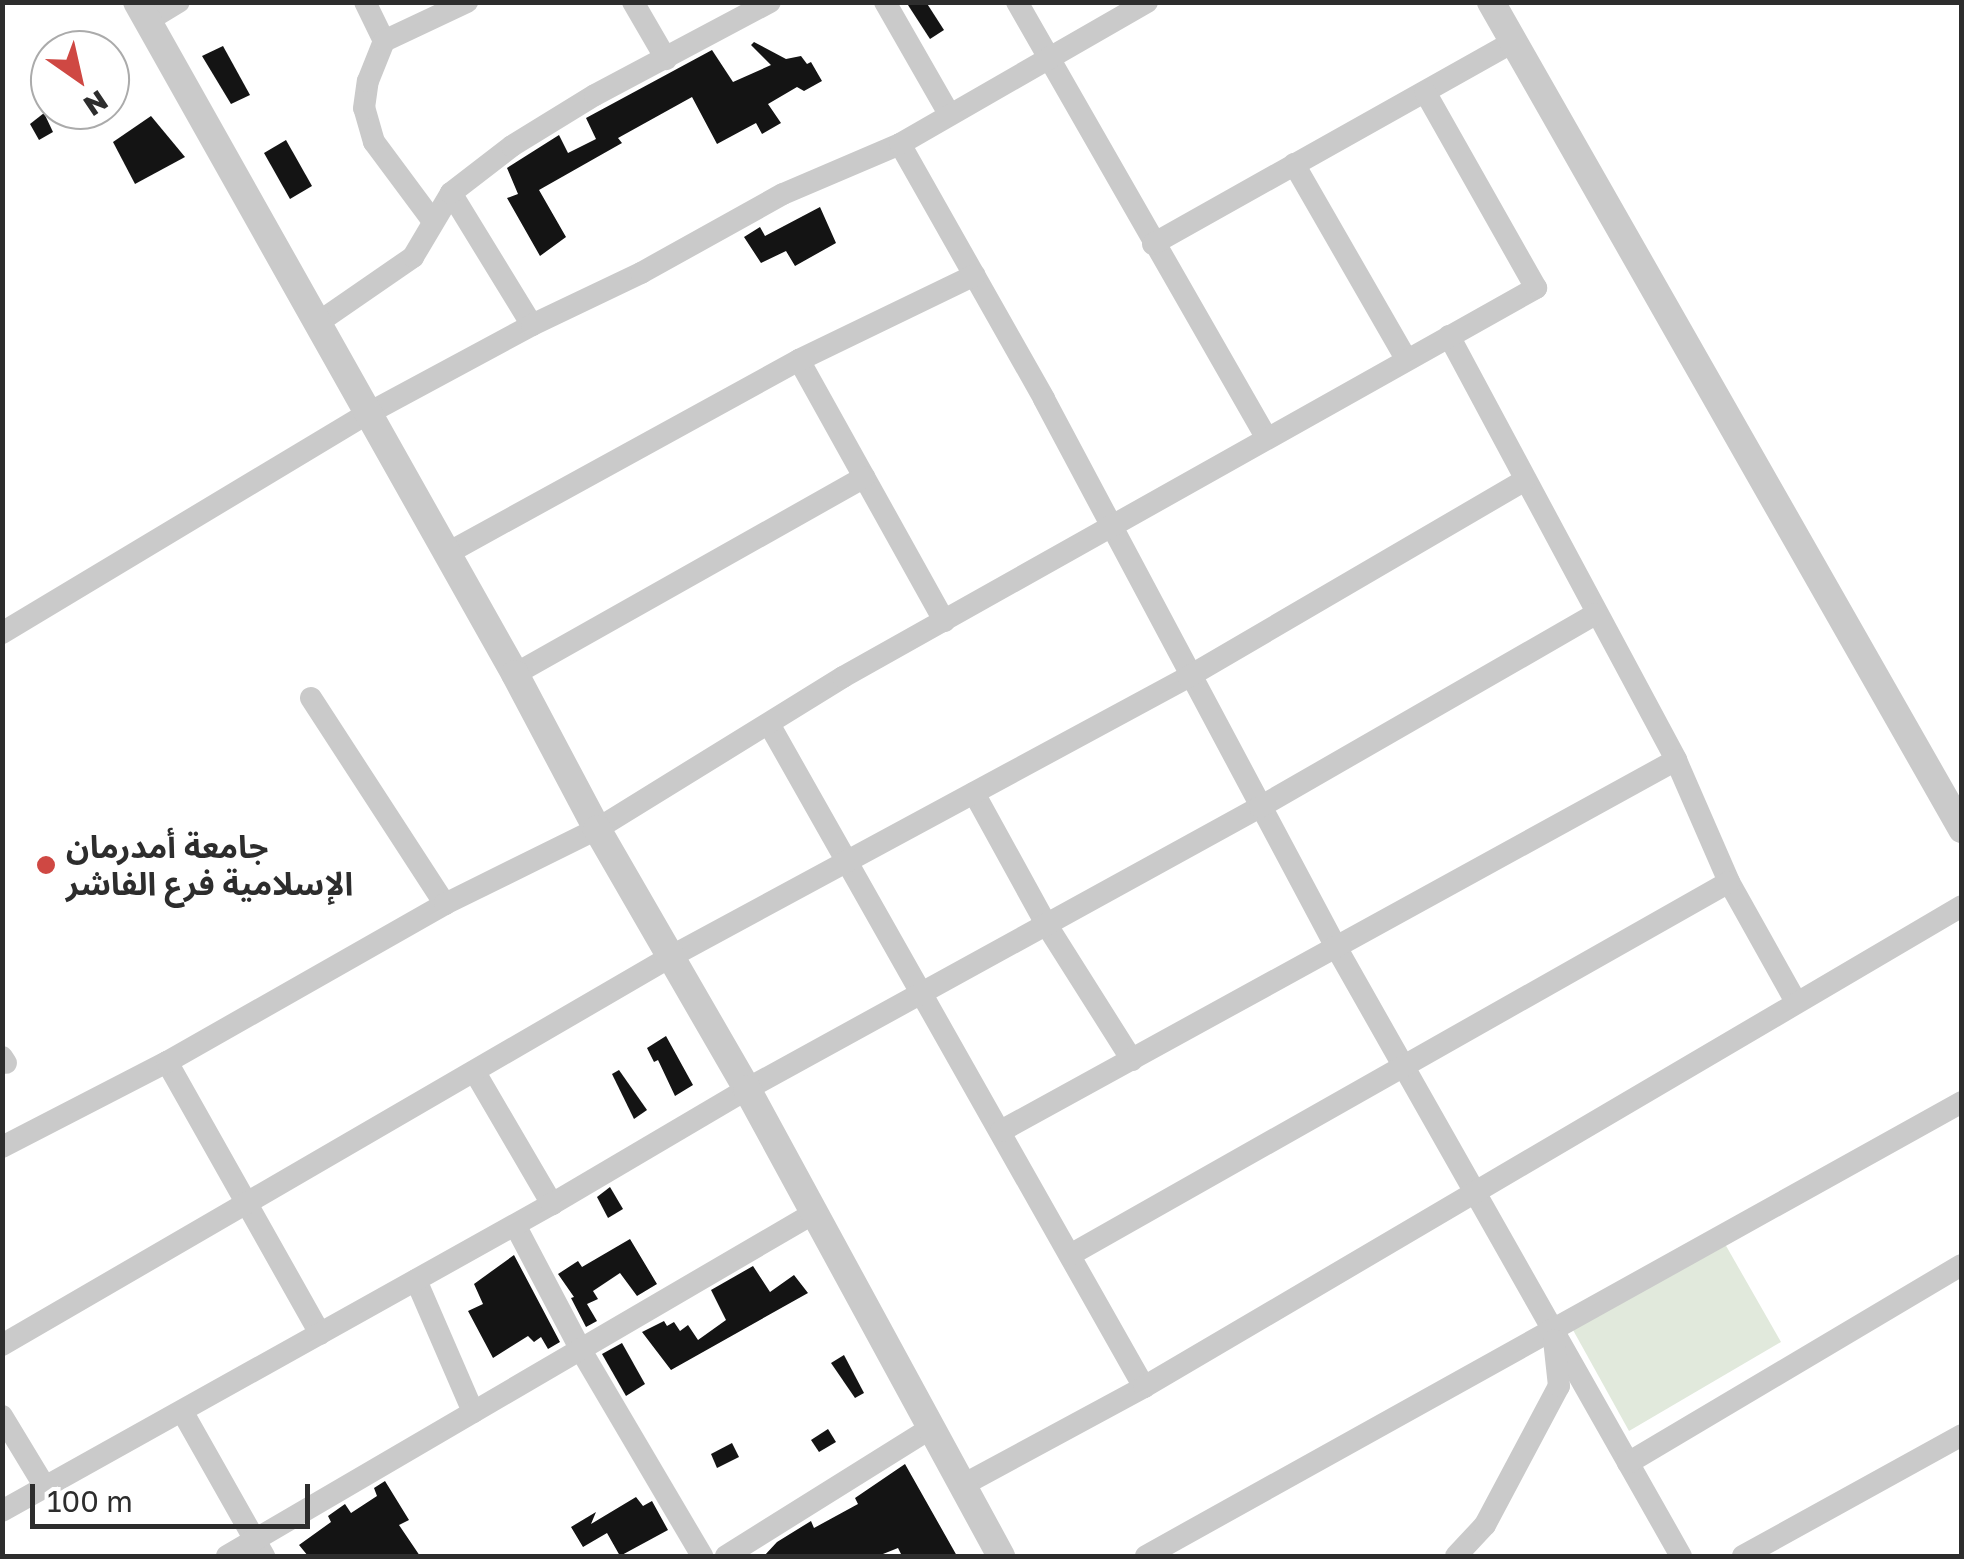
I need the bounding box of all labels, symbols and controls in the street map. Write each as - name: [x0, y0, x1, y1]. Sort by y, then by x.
- north arrow: [30, 30, 130, 130]
- text: N: [78, 84, 114, 123]
- place label: جامعة أمدرمان الإسلامية فرع الفاشر: [66, 828, 353, 903]
- marker: جامعة أمدرمان الإسلامية فرع الفاشر: [35, 854, 57, 876]
- scale bar: [35, 1464, 315, 1526]
- text: 100 m: [47, 1483, 133, 1519]

